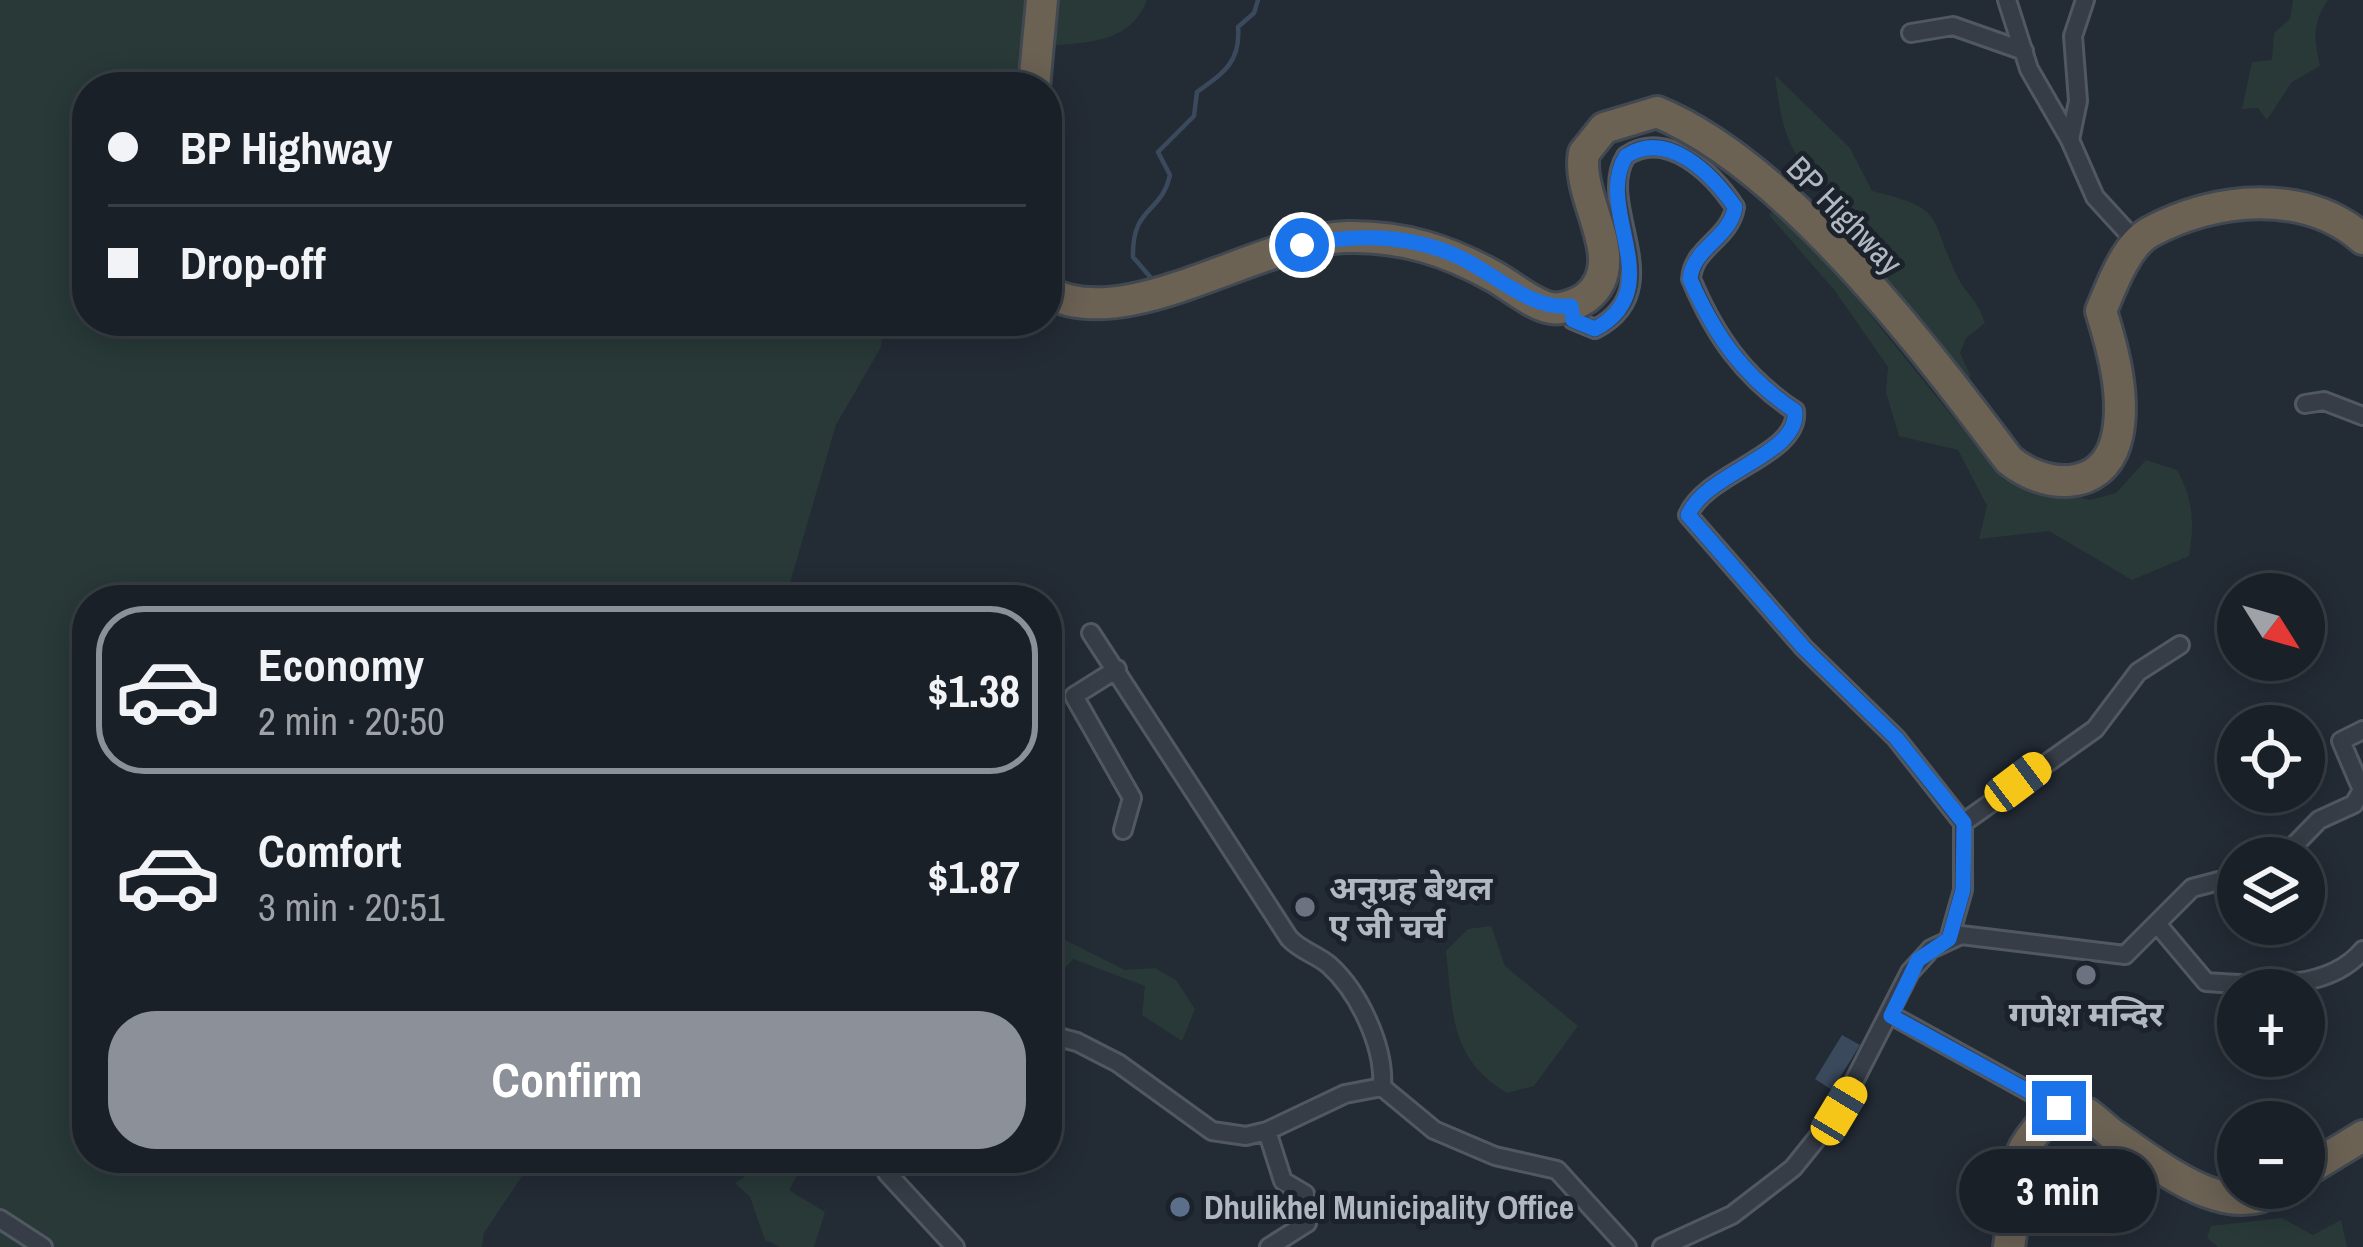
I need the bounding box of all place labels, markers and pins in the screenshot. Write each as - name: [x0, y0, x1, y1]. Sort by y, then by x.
- place label: अनुग्रह बेथल ए जी चर्च: [1329, 866, 1493, 948]
- marker: अनुग्रह बेथल ए जी चर्च: [1292, 894, 1318, 920]
- marker: गणेश मन्दिर: [2073, 962, 2099, 988]
- place label: गणेश मन्दिर: [2009, 992, 2165, 1036]
- place label: Dhulikhel Municipality Office: [1204, 1185, 1574, 1229]
- marker: Dhulikhel Municipality Office: [1167, 1194, 1193, 1220]

